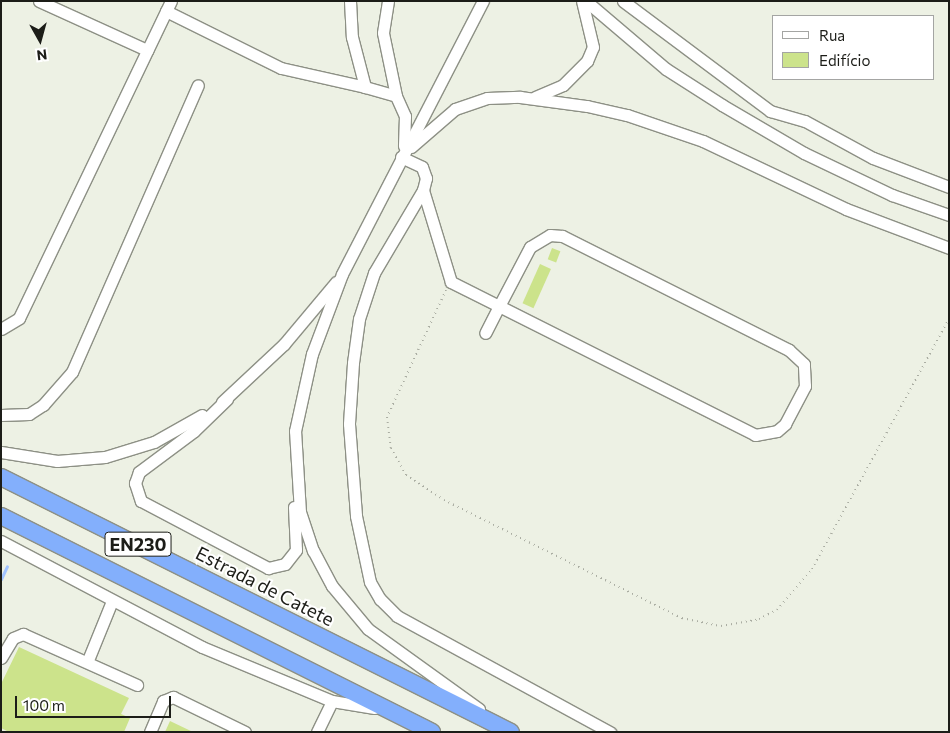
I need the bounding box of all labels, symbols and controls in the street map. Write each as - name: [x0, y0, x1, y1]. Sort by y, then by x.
- north arrow: [15, 15, 65, 65]
- legend: [772, 15, 935, 80]
- text: Rua: [819, 26, 845, 44]
- text: N: [36, 46, 48, 64]
- text: Edifício: [819, 51, 870, 69]
- road number: EN230: [104, 528, 172, 560]
- street label: Estrada de Catete: [192, 541, 338, 631]
- scale bar: [18, 686, 174, 718]
- text: 100 m: [23, 696, 65, 714]

